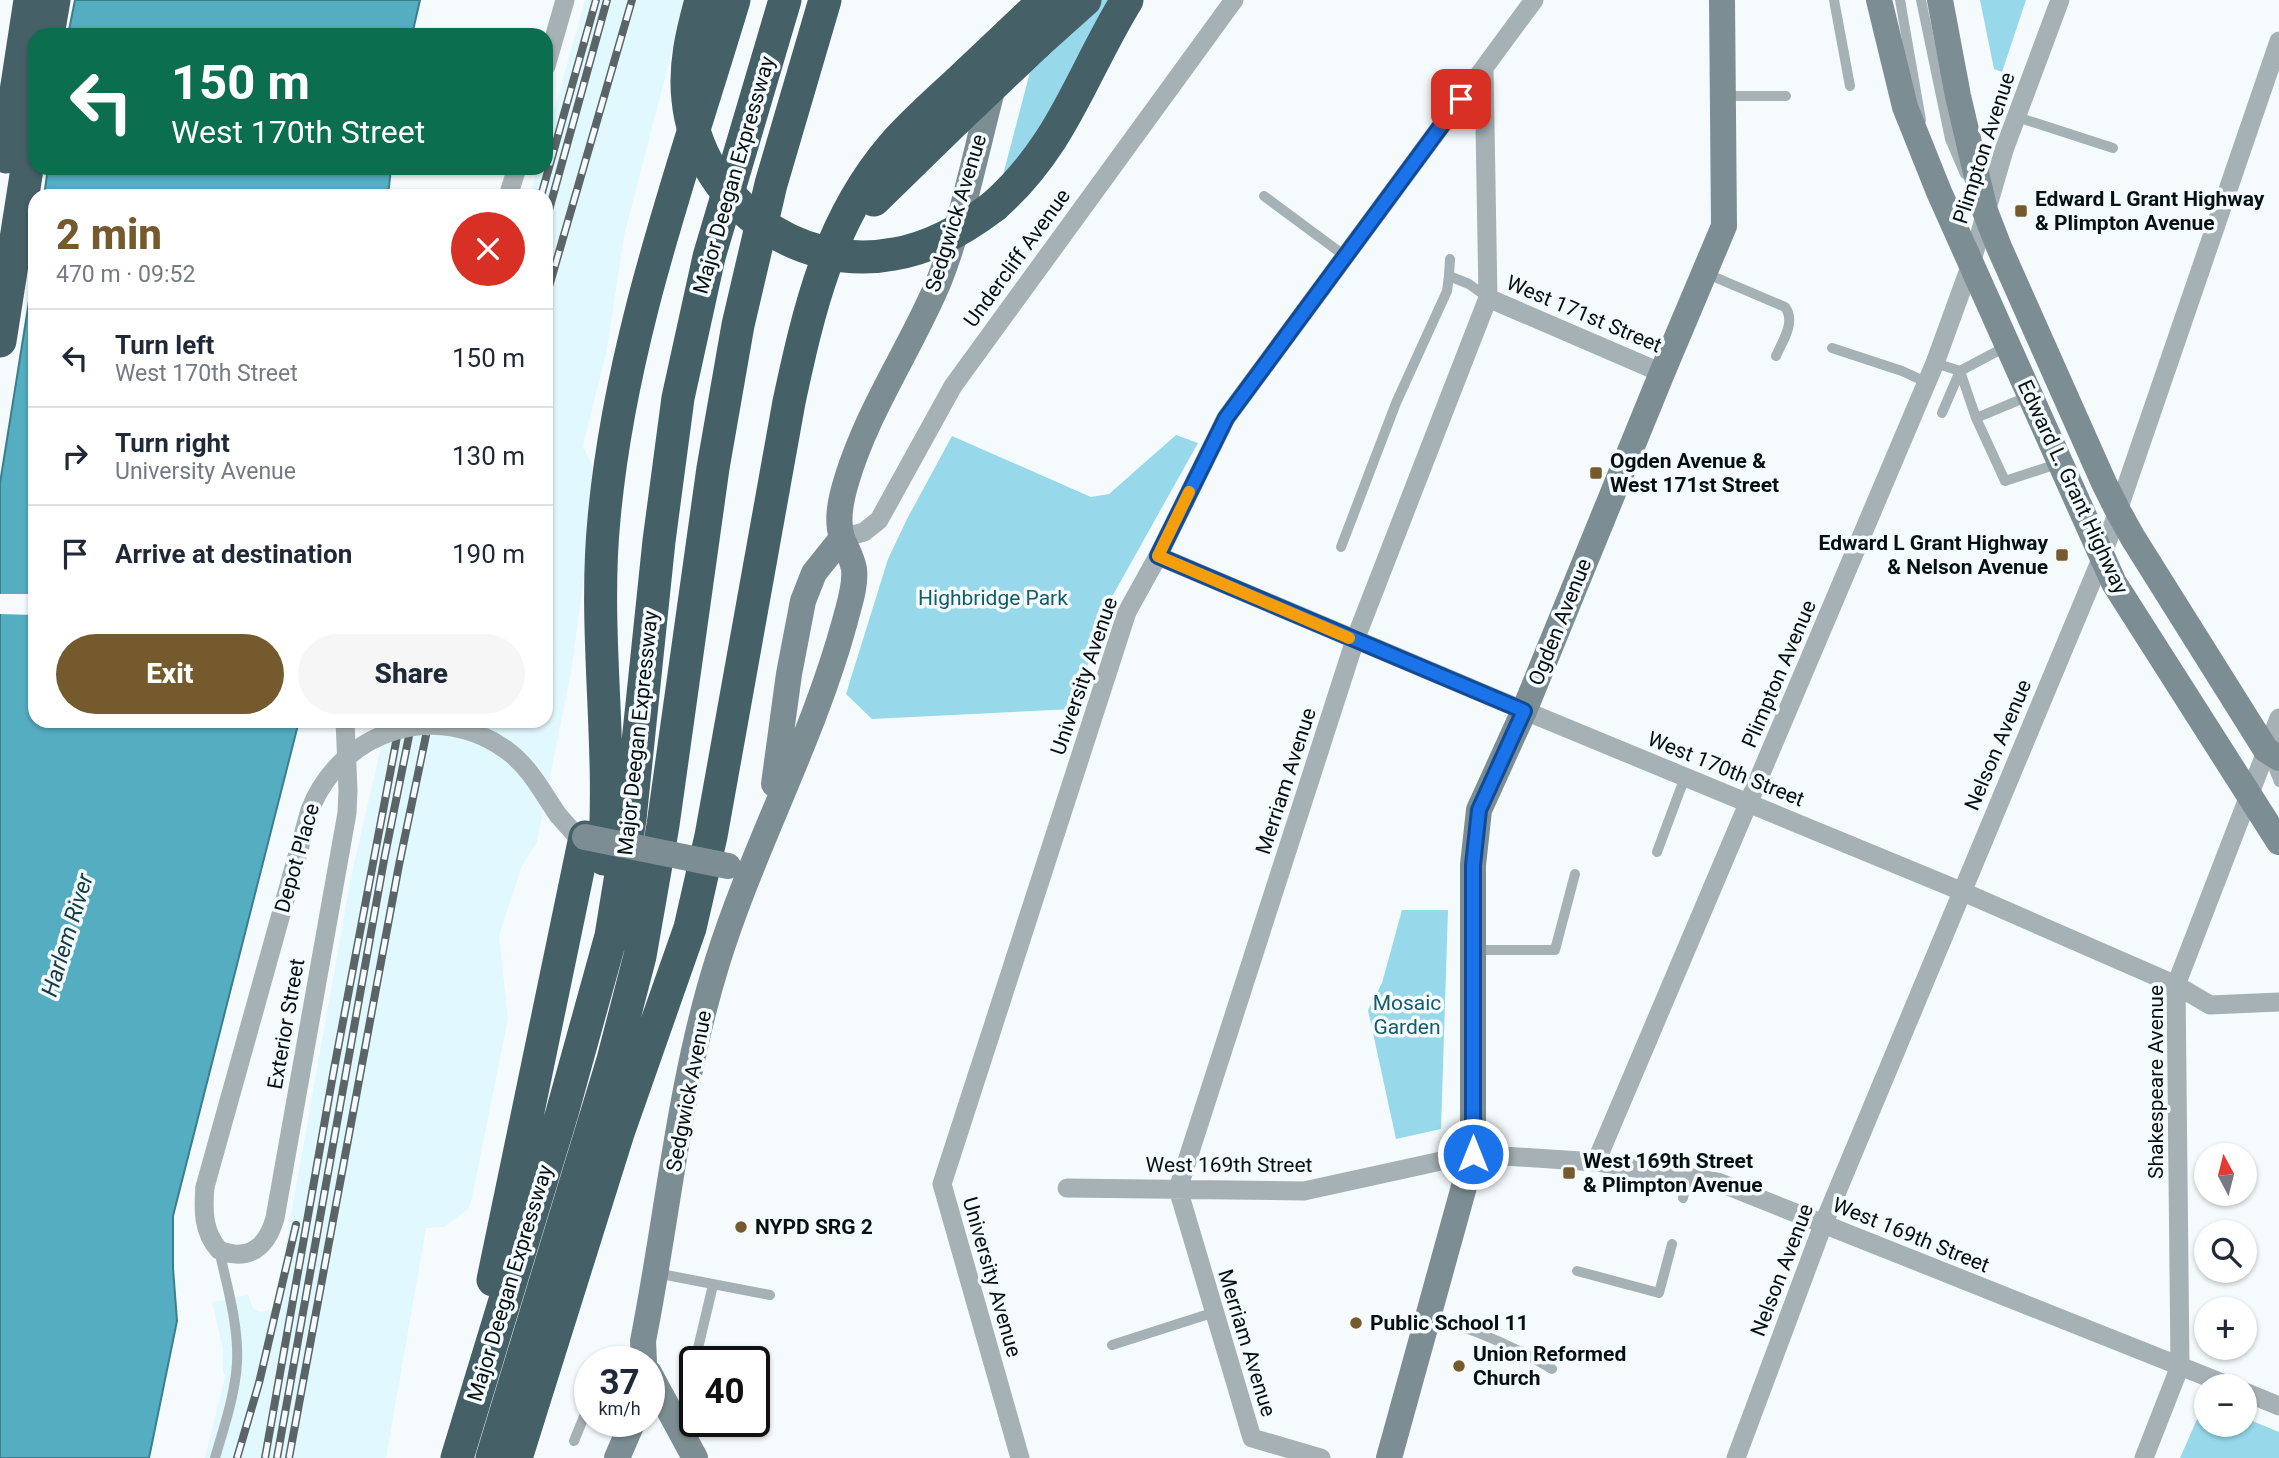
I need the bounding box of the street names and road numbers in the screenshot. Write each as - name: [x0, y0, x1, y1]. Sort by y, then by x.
- street label: Major Deegan Expressway: [689, 53, 779, 297]
- street label: Plimpton Avenue: [1948, 69, 2020, 227]
- street label: Sedgwick Avenue: [921, 131, 991, 295]
- street label: Undercliff Avenue: [959, 184, 1075, 332]
- street label: West 171st Street: [1503, 271, 1665, 358]
- street label: Edward L. Grant Highway: [2013, 376, 2133, 598]
- street label: Ogden Avenue: [1524, 555, 1596, 689]
- street label: University Avenue: [1046, 594, 1122, 758]
- street label: Plimpton Avenue: [1737, 597, 1821, 751]
- street label: Major Deegan Expressway: [613, 609, 663, 857]
- street label: Nelson Avenue: [1960, 676, 2036, 814]
- street label: Merriam Avenue: [1251, 705, 1321, 857]
- street label: West 170th Street: [1644, 727, 1808, 811]
- street label: Depot Place: [270, 801, 324, 915]
- street label: Exterior Street: [263, 957, 309, 1091]
- street label: Shakespeare Avenue: [2144, 985, 2168, 1179]
- street label: Sedgwick Avenue: [662, 1008, 716, 1174]
- street label: West 169th Street: [1146, 1153, 1313, 1177]
- street label: Major Deegan Expressway: [463, 1162, 557, 1404]
- street label: West 169th Street: [1829, 1193, 1993, 1277]
- street label: University Avenue: [958, 1194, 1026, 1360]
- street label: Nelson Avenue: [1746, 1201, 1818, 1339]
- street label: Merriam Avenue: [1213, 1267, 1281, 1419]

